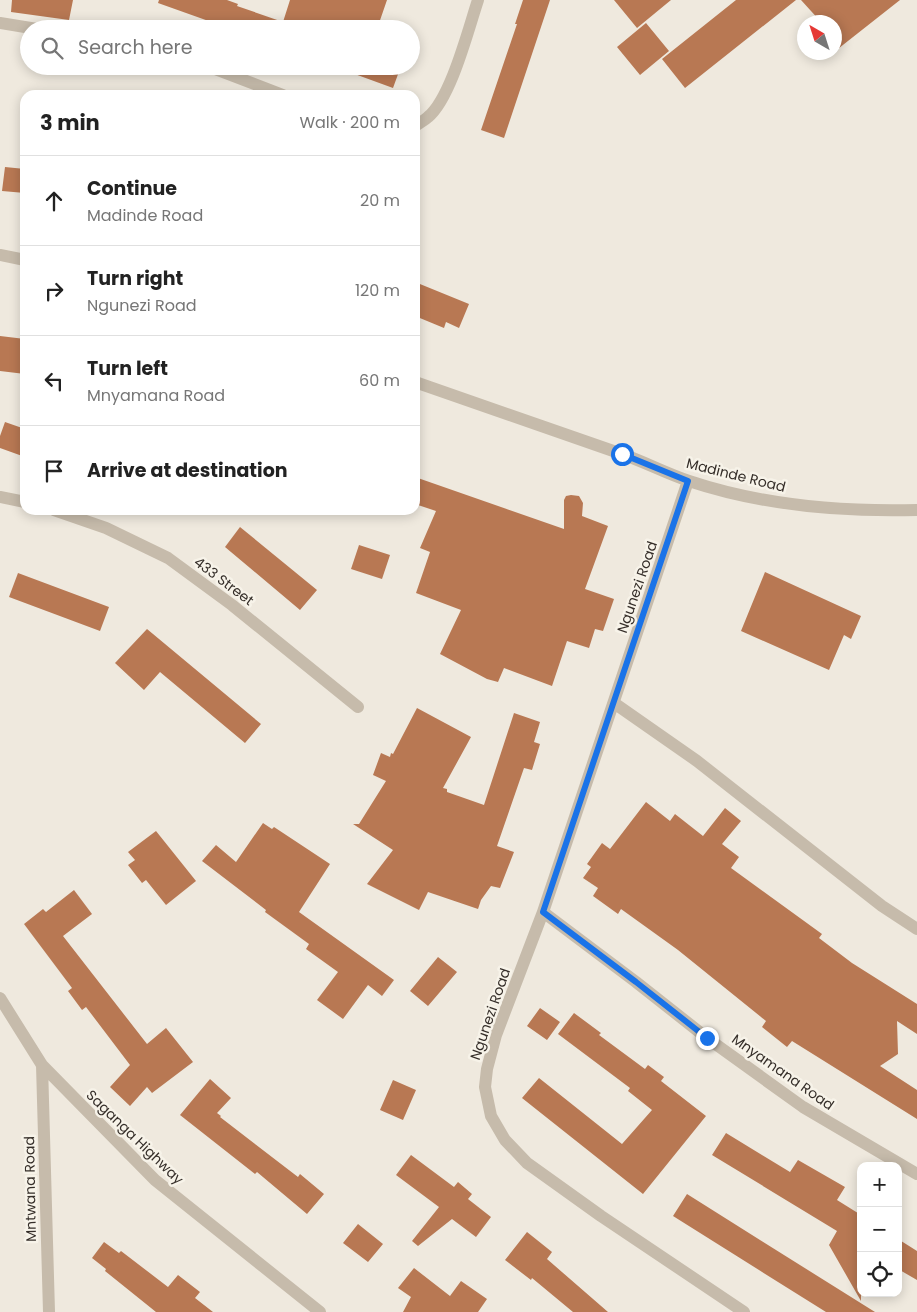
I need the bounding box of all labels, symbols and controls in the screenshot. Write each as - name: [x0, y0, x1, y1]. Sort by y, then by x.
- north arrow: [797, 15, 842, 60]
- search box: [20, 20, 420, 75]
- icon: search: [38, 34, 66, 62]
- text: Search here: [78, 34, 192, 61]
- text: 3 min: [40, 108, 100, 137]
- text: Walk · 200 m: [299, 111, 400, 134]
- text: Continue: [87, 175, 177, 202]
- icon: ahead: [40, 187, 68, 215]
- text: 20 m: [360, 189, 400, 212]
- text: Madinde Road: [87, 204, 203, 227]
- text: Turn right: [87, 265, 183, 292]
- icon: right: [40, 277, 68, 305]
- text: 120 m: [355, 279, 400, 302]
- text: Ngunezi Road: [87, 294, 197, 317]
- text: Turn left: [87, 355, 168, 382]
- icon: left: [40, 367, 68, 395]
- text: 60 m: [359, 369, 400, 392]
- text: Mnyamana Road: [87, 384, 225, 407]
- route start: [611, 443, 634, 466]
- street label: Madinde Road: [684, 453, 788, 497]
- icon: arrive: [40, 457, 68, 485]
- text: Arrive at destination: [87, 457, 288, 484]
- street label: Ngunezi Road: [612, 538, 662, 636]
- street label: 433 Street: [190, 552, 258, 610]
- street label: Ngunezi Road: [465, 965, 515, 1063]
- route end: [696, 1027, 719, 1050]
- street label: Mnyamana Road: [728, 1029, 838, 1115]
- street label: Saganga Highway: [82, 1085, 188, 1189]
- street label: Mntwana Road: [19, 1136, 41, 1242]
- map controls: [857, 1162, 902, 1297]
- button: +: [857, 1162, 902, 1207]
- button: −: [857, 1207, 902, 1252]
- button: locate: [857, 1252, 902, 1297]

